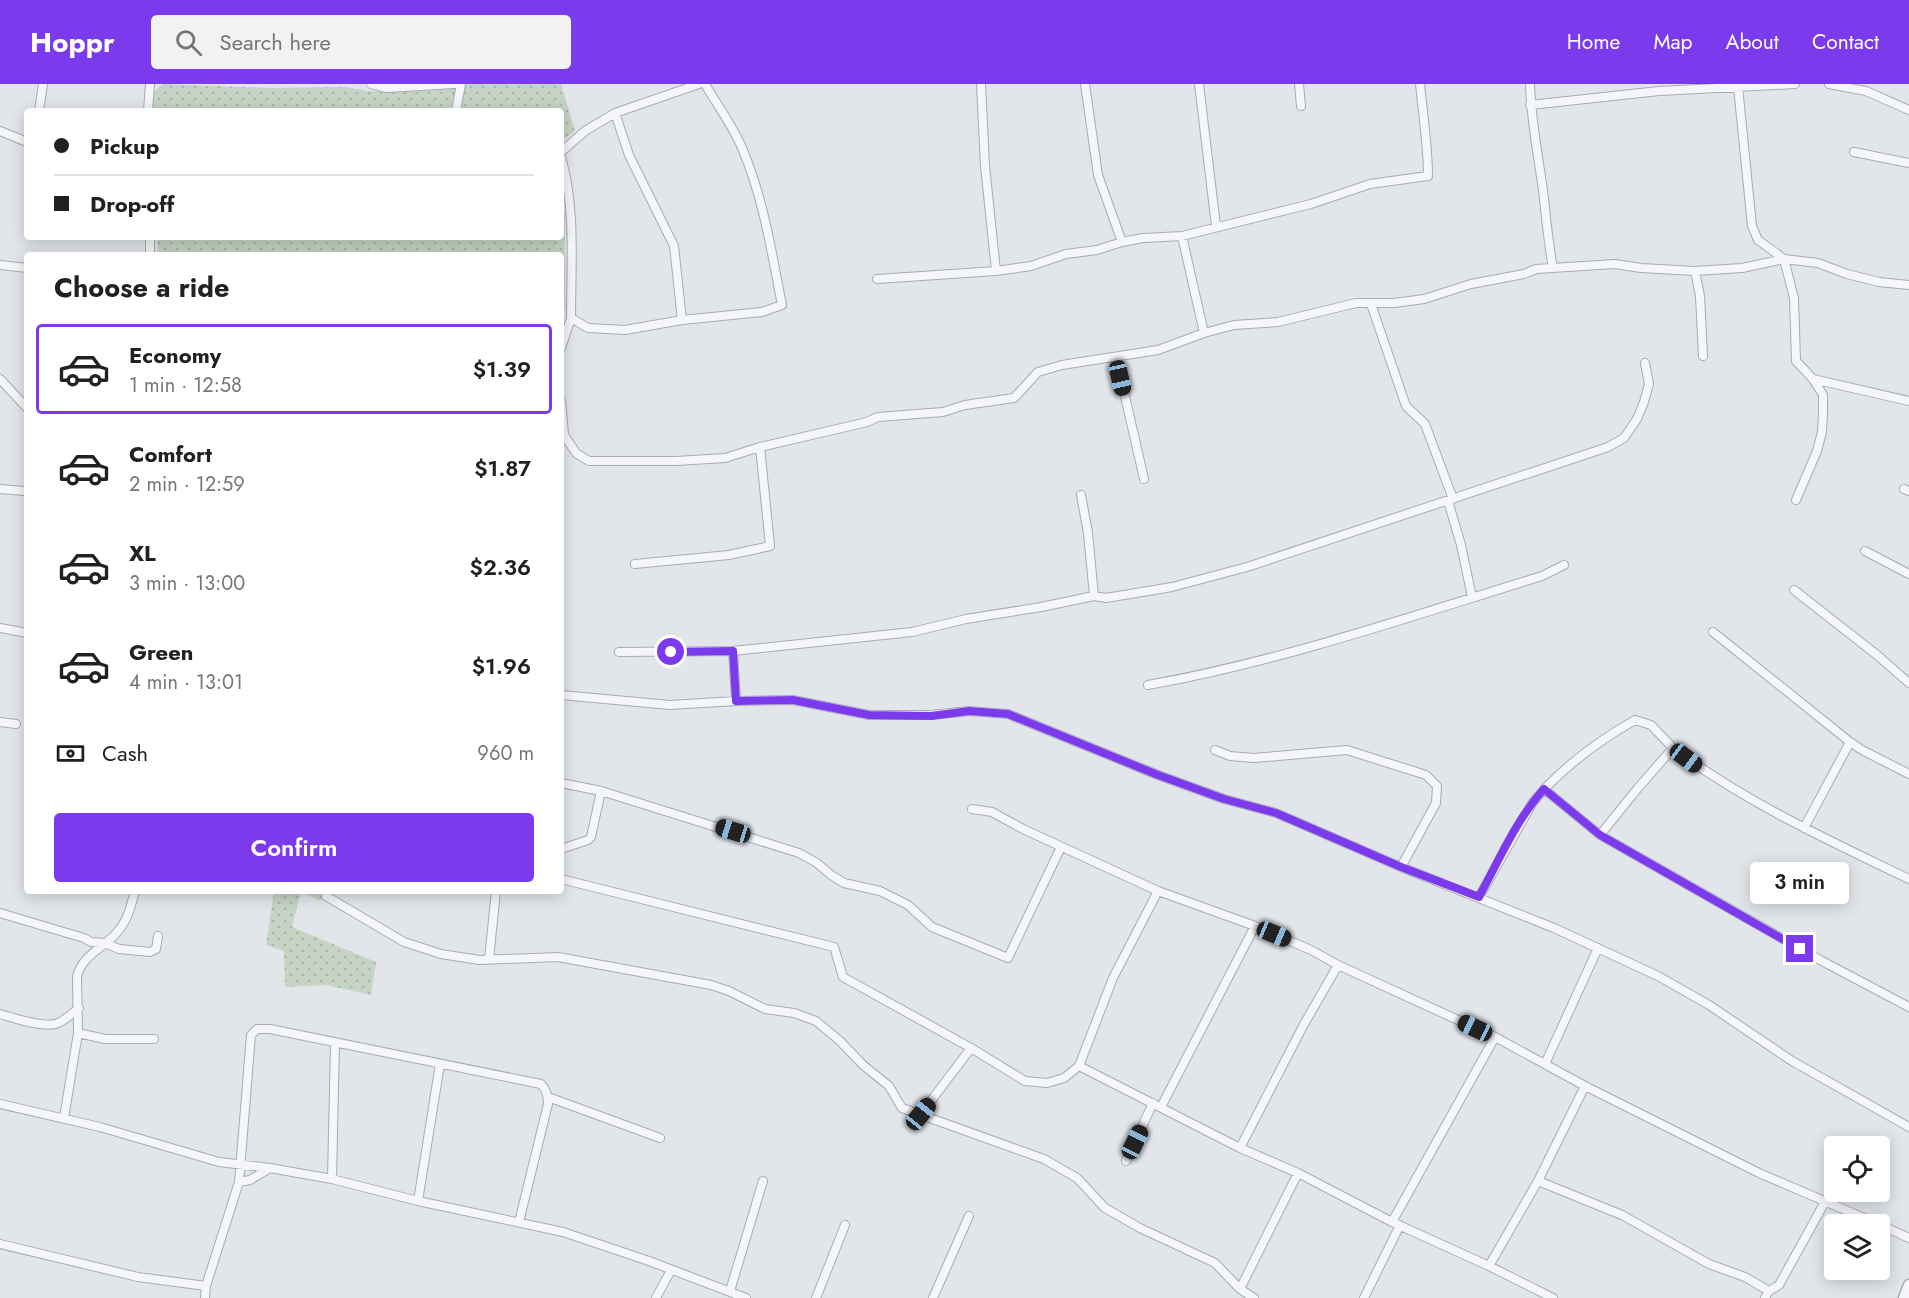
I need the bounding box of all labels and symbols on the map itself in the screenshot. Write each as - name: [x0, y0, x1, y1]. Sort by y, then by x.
- car: [1107, 358, 1133, 398]
- route start: [657, 638, 684, 665]
- car: [1666, 740, 1706, 776]
- car: [713, 817, 753, 845]
- callout: 3 min: [1750, 862, 1850, 904]
- car: [1254, 919, 1294, 949]
- route end: [1786, 935, 1813, 962]
- car: [1455, 1012, 1495, 1044]
- car: [903, 1094, 939, 1134]
- car: [1119, 1122, 1151, 1162]

